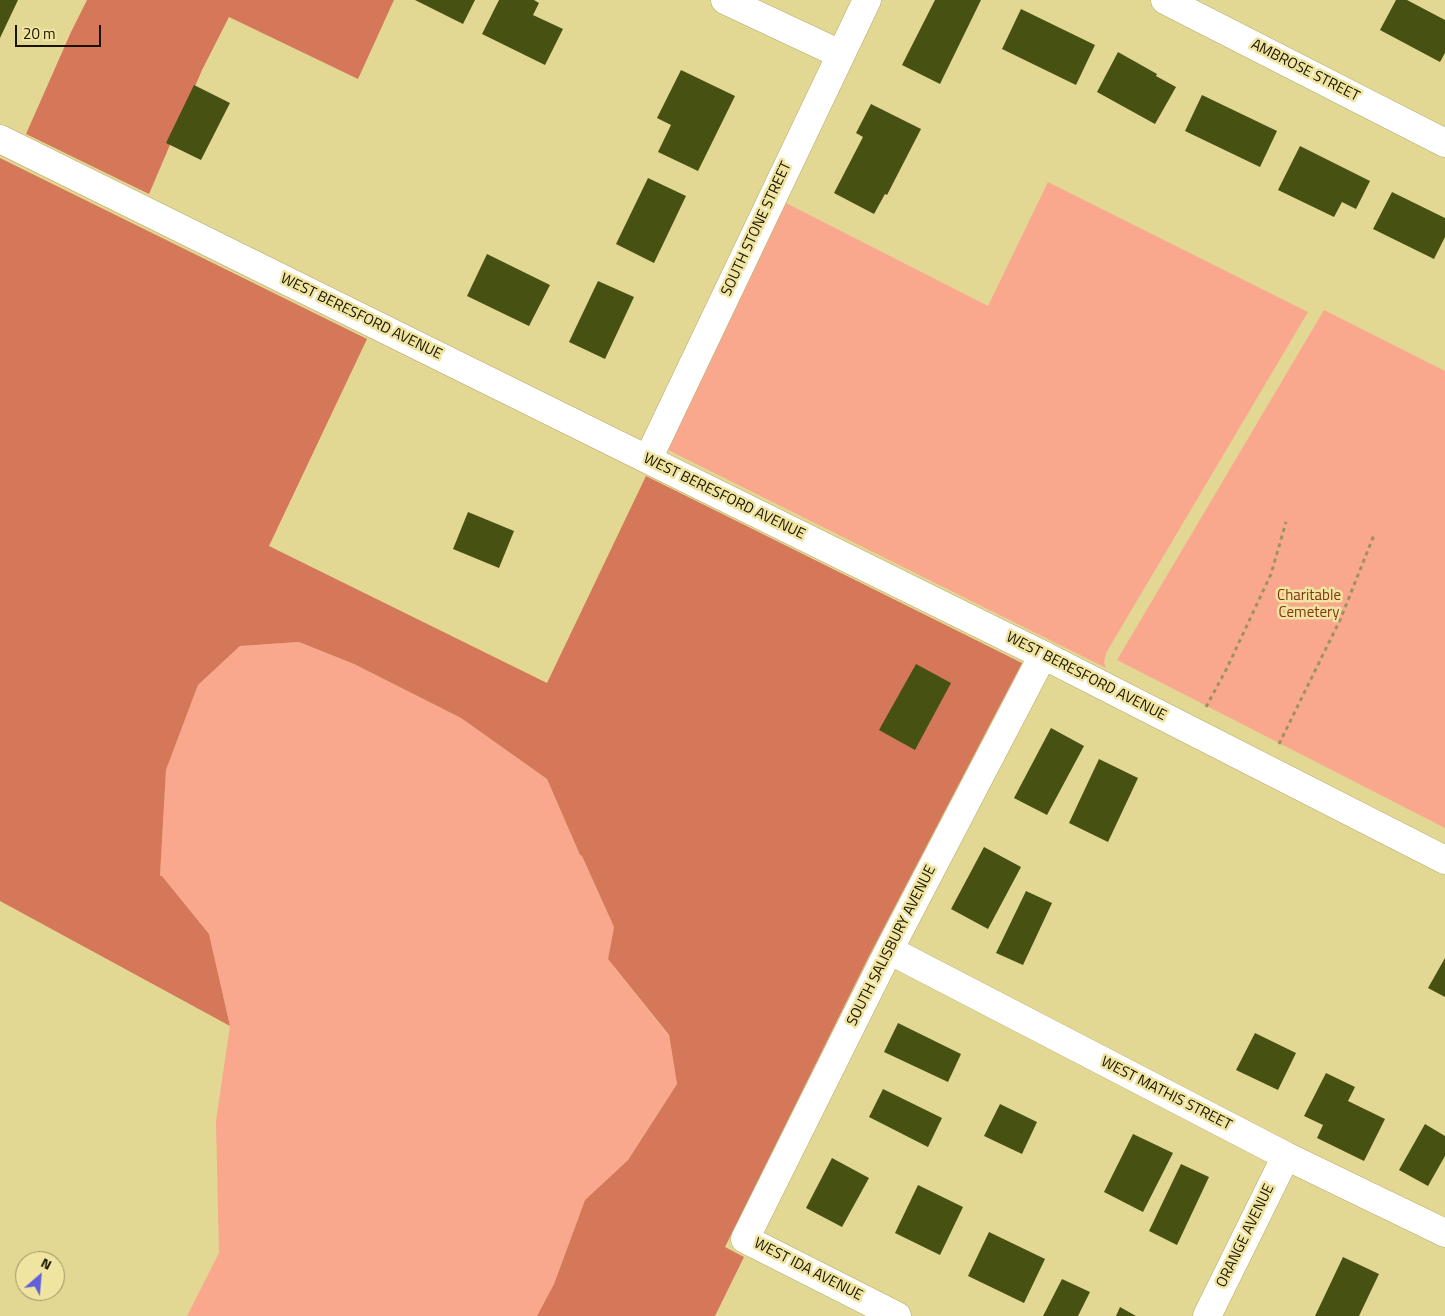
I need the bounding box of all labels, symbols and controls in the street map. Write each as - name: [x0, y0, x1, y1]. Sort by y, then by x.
- scale bar: [18, 15, 104, 47]
- text: 20 m: [23, 22, 56, 45]
- street label: AMBROSE STREET: [1248, 36, 1362, 106]
- street label: SOUTH STONE STREET: [718, 159, 796, 299]
- street label: WEST BERESFORD AVENUE: [277, 270, 445, 364]
- street label: WEST BERESFORD AVENUE: [640, 450, 808, 544]
- park label: Charitable Cemetery: [1277, 587, 1341, 622]
- street label: WEST BERESFORD AVENUE: [1003, 629, 1169, 725]
- street label: SOUTH SALISBURY AVENUE: [844, 863, 940, 1029]
- street label: WEST MATHIS STREET: [1098, 1053, 1234, 1135]
- street label: ORANGE AVENUE: [1213, 1181, 1279, 1291]
- street label: WEST IDA AVENUE: [751, 1235, 865, 1305]
- north arrow: [15, 1251, 65, 1301]
- text: N: [37, 1252, 56, 1275]

